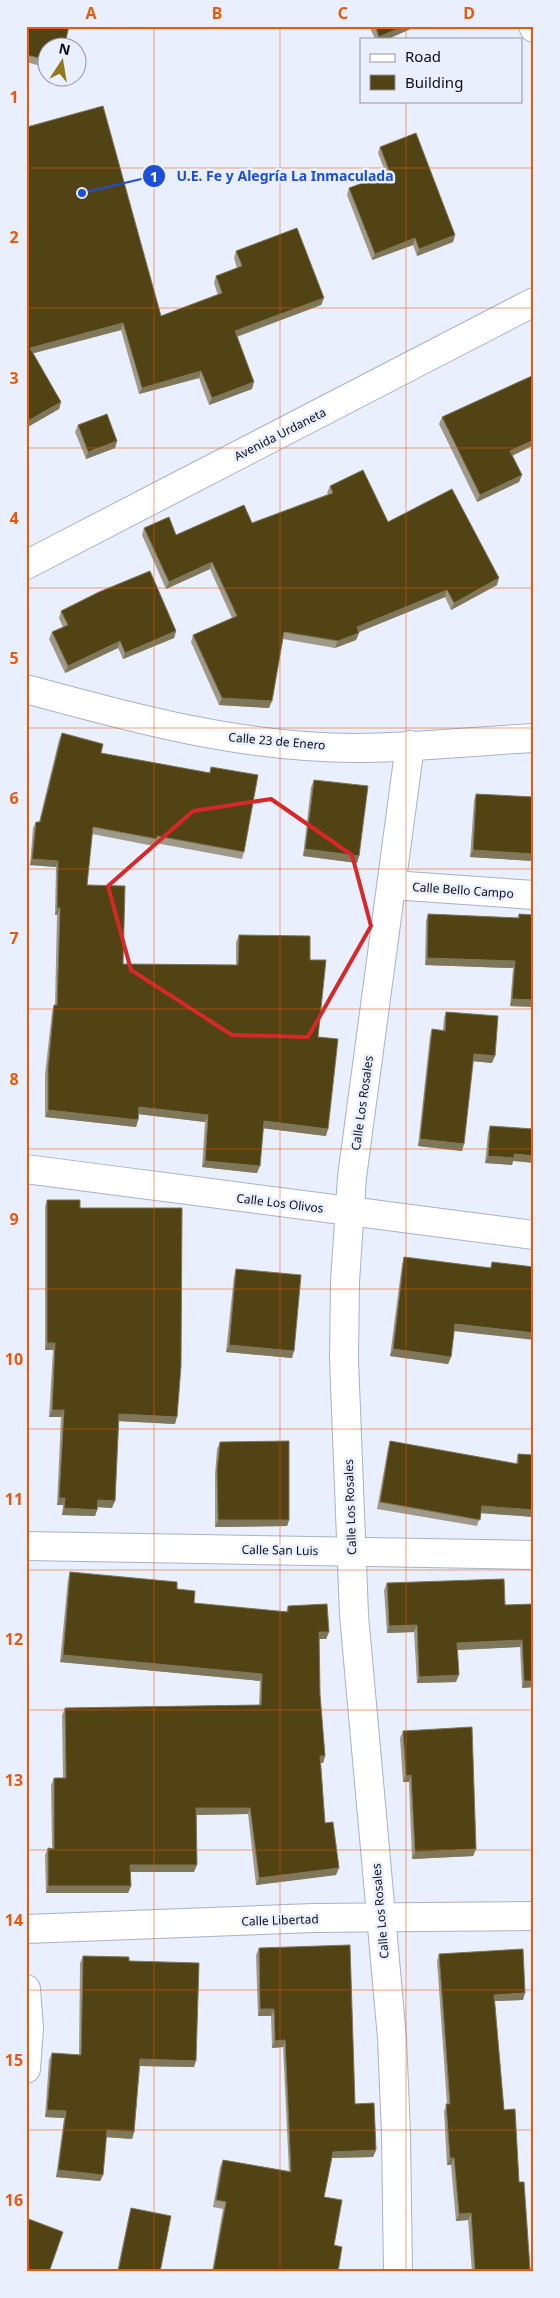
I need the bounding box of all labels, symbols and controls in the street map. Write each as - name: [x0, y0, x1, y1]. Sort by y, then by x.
- text: A: [85, 2, 97, 24]
- text: B: [212, 2, 222, 24]
- text: C: [338, 2, 348, 24]
- text: D: [463, 2, 475, 24]
- north arrow: [38, 38, 88, 88]
- text: N: [57, 38, 72, 59]
- legend: [360, 38, 522, 102]
- text: Road: [405, 46, 441, 66]
- text: Building: [405, 72, 463, 92]
- text: 1: [9, 86, 19, 108]
- callout: U.E. Fe y Alegría La Inmaculada: [141, 162, 403, 191]
- text: 1: [150, 166, 158, 186]
- text: U.E. Fe y Alegría La Inmaculada: [176, 166, 394, 185]
- text: 2: [9, 226, 19, 248]
- text: 3: [9, 367, 19, 389]
- street label: Avenida Urdaneta: [231, 403, 329, 465]
- text: 4: [9, 507, 19, 529]
- text: 5: [9, 647, 19, 669]
- street label: Calle 23 de Enero: [228, 728, 326, 754]
- text: 6: [9, 787, 19, 809]
- street label: Calle Bello Campo: [412, 878, 514, 902]
- text: 7: [9, 927, 19, 949]
- street label: Calle Los Rosales: [347, 1054, 377, 1152]
- text: 8: [9, 1068, 19, 1090]
- street label: Calle Los Olivos: [236, 1189, 325, 1217]
- text: 9: [9, 1208, 19, 1230]
- text: 10: [5, 1348, 23, 1370]
- street label: Calle Los Rosales: [340, 1459, 360, 1555]
- text: 11: [5, 1488, 23, 1510]
- street label: Calle San Luis: [241, 1541, 319, 1559]
- text: 12: [5, 1628, 23, 1650]
- text: 13: [5, 1769, 23, 1791]
- street label: Calle Los Rosales: [367, 1862, 393, 1959]
- text: 14: [5, 1909, 23, 1931]
- street label: Calle Libertad: [241, 1910, 319, 1930]
- text: 15: [5, 2049, 23, 2071]
- text: 16: [5, 2189, 23, 2211]

